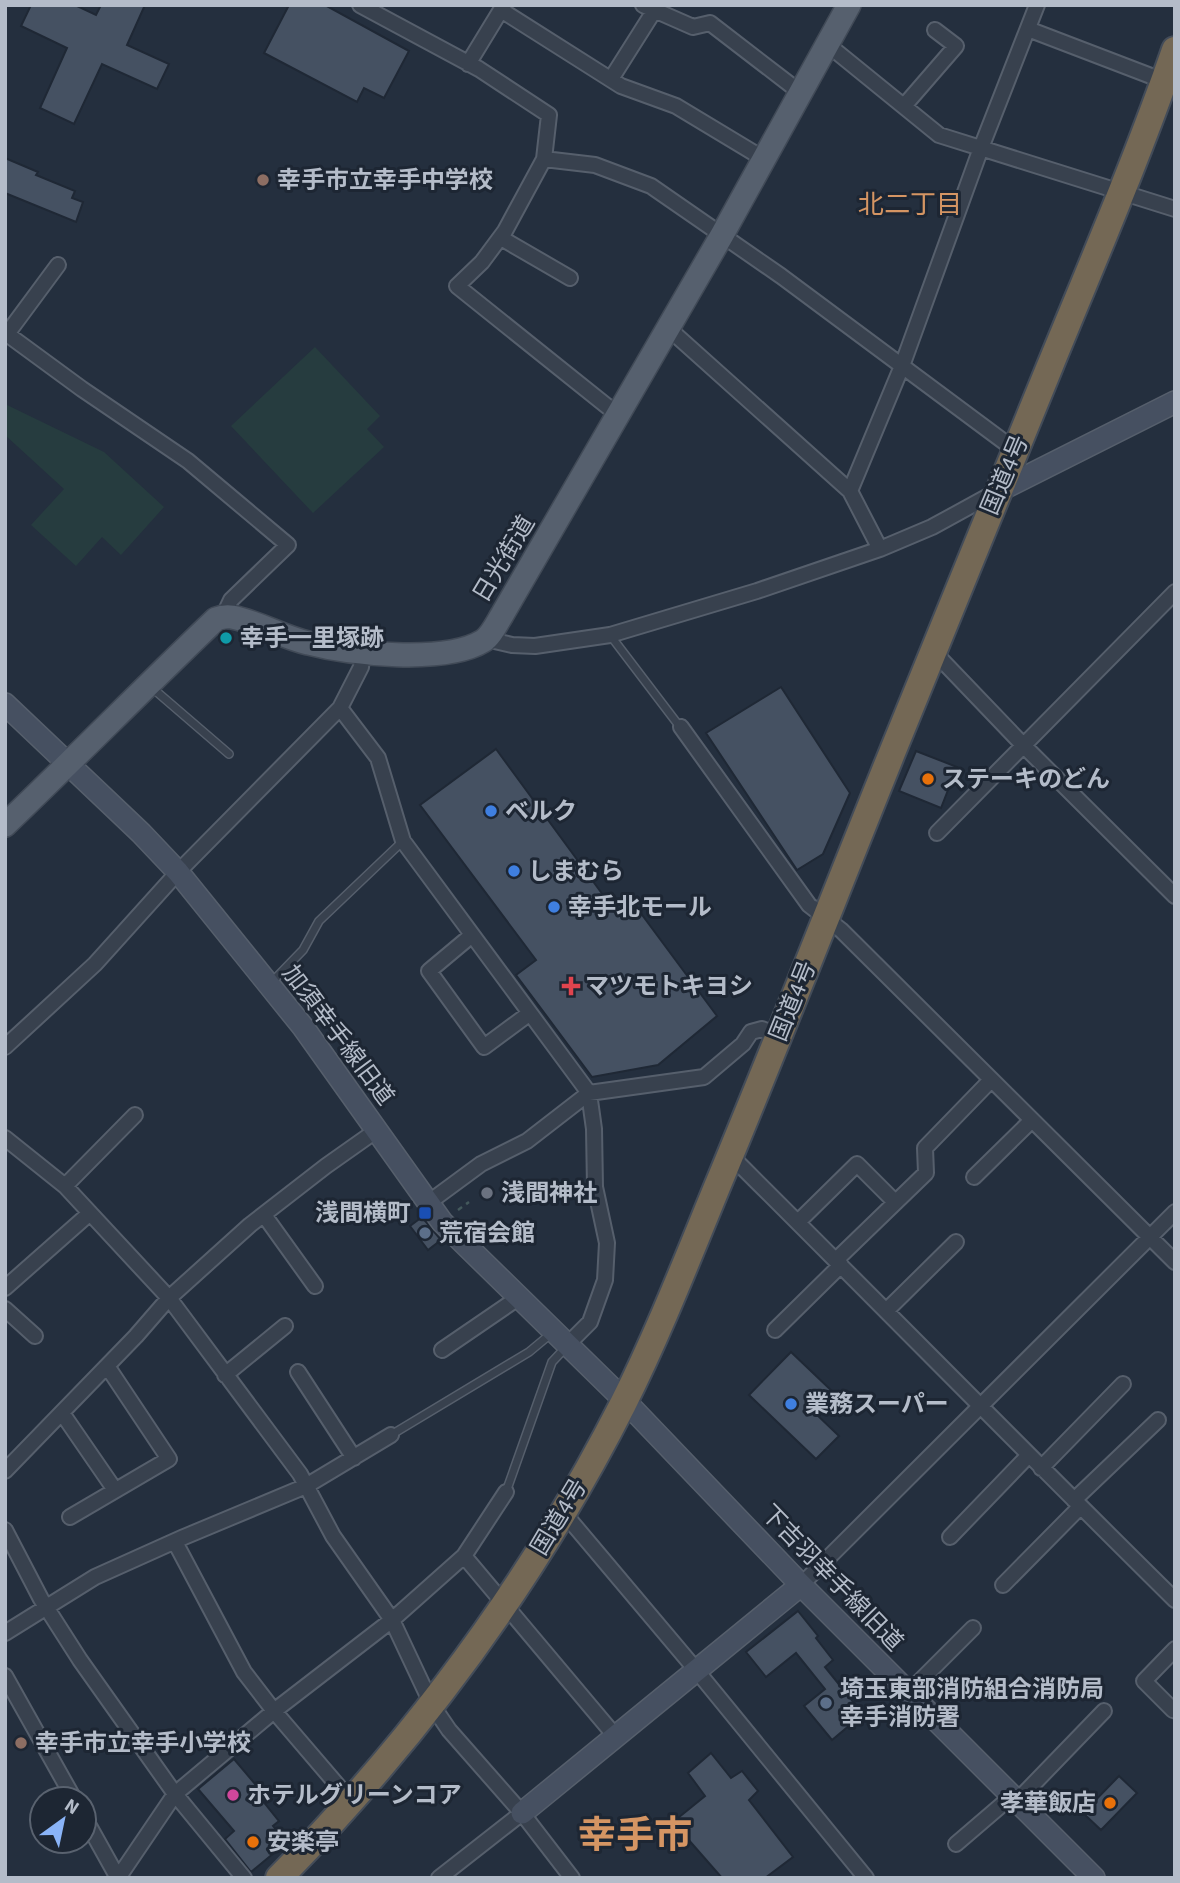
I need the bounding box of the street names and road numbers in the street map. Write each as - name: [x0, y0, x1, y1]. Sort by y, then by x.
- street label: 国道4号: [972, 430, 1038, 520]
- street label: 日光街道: [464, 509, 544, 609]
- street label: 国道4号: [761, 956, 825, 1046]
- street label: 加須幸手線旧道: [273, 957, 403, 1113]
- street label: 国道4号: [522, 1472, 596, 1562]
- street label: 下吉羽幸手線旧道: [753, 1497, 911, 1659]

